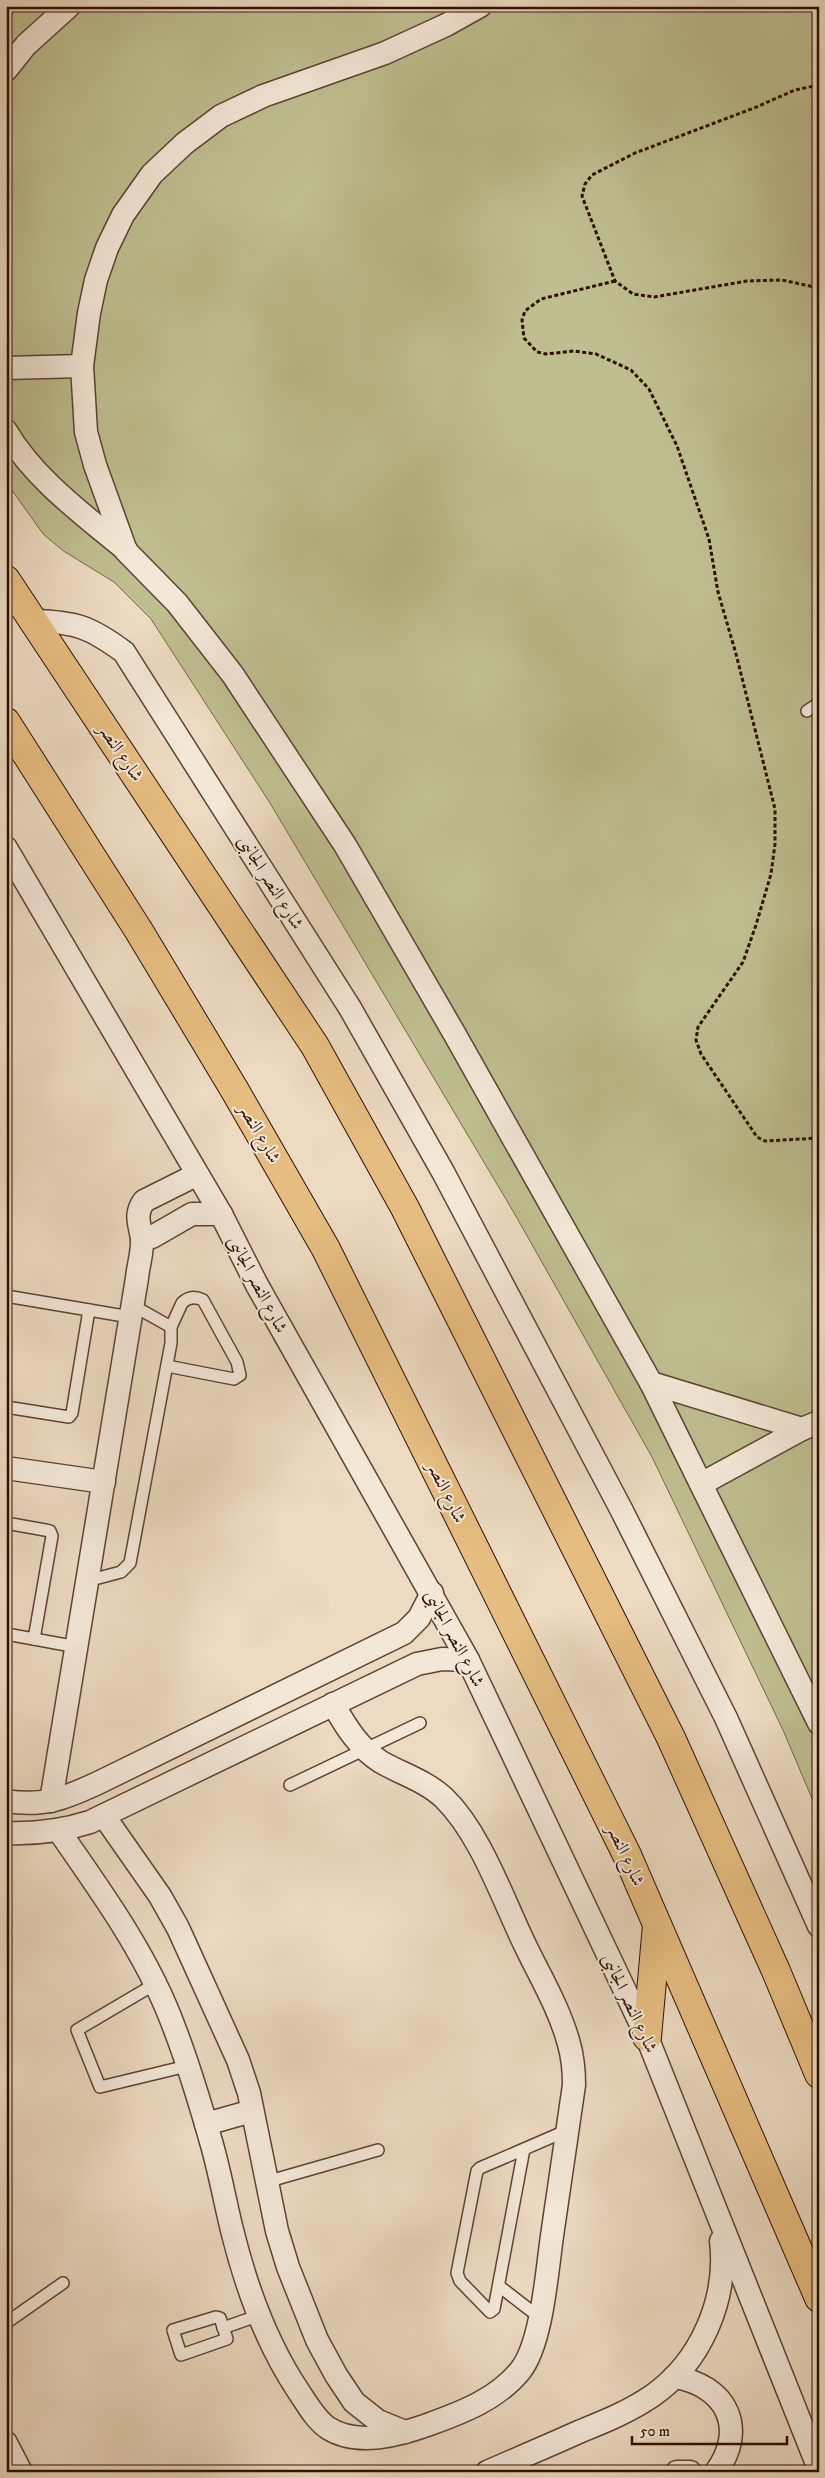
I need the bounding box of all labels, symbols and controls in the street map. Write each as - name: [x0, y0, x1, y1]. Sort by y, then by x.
- street label: شارع النصر: [89, 718, 148, 788]
- street label: شارع النصر الجانبى: [230, 831, 308, 935]
- street label: شارع النصر: [230, 1098, 285, 1169]
- street label: شارع النصر الجانبى: [220, 1232, 292, 1338]
- street label: شارع النصر: [418, 1456, 470, 1528]
- street label: شارع النصر الجانبى: [417, 1586, 489, 1692]
- street label: شارع النصر: [598, 1819, 649, 1891]
- street label: شارع النصر الجانبى: [594, 1950, 662, 2058]
- scale bar: [632, 2413, 788, 2445]
- text: 50 m: [640, 2422, 670, 2441]

